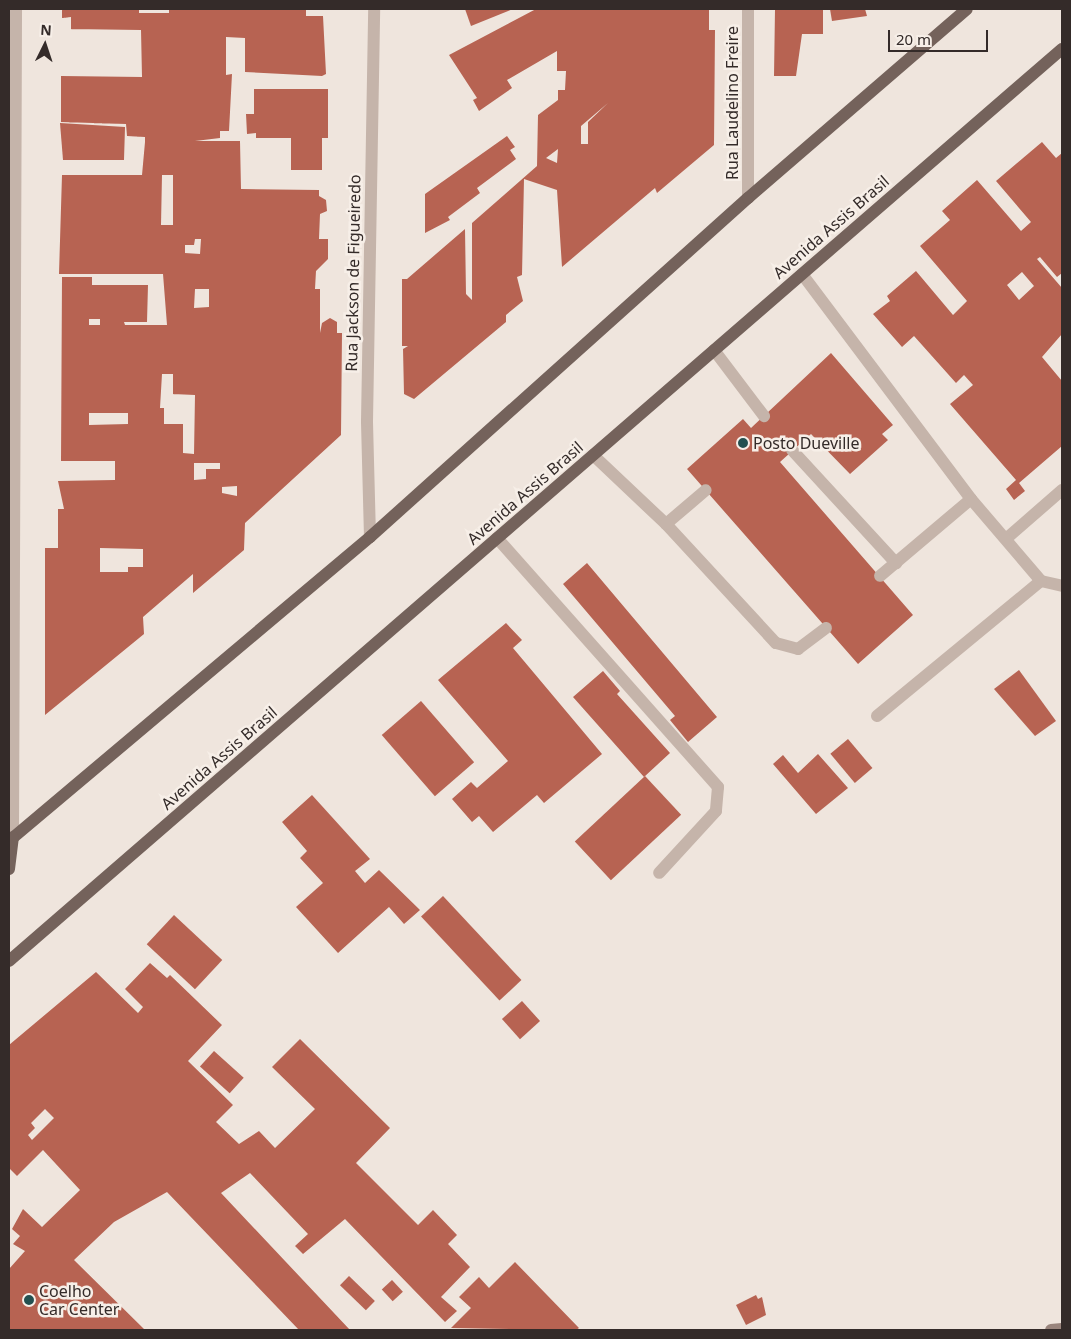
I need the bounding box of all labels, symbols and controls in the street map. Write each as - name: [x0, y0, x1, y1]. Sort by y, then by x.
- north arrow: [20, 20, 70, 70]
- text: N: [40, 20, 52, 39]
- scale bar: [891, 20, 991, 52]
- street label: Rua Laudelino Freire: [722, 26, 742, 180]
- text: 20 m: [896, 29, 931, 49]
- street label: Avenida Assis Brasil: [769, 171, 893, 283]
- street label: Rua Jackson de Figueiredo: [342, 174, 364, 372]
- place label: Posto Dueville: [753, 433, 859, 453]
- street label: Avenida Assis Brasil: [463, 437, 587, 549]
- marker: Posto Dueville: [737, 437, 749, 449]
- street label: Avenida Assis Brasil: [157, 702, 281, 814]
- place label: Coelho Car Center: [39, 1281, 119, 1319]
- marker: Coelho Car Center: [23, 1294, 35, 1306]

